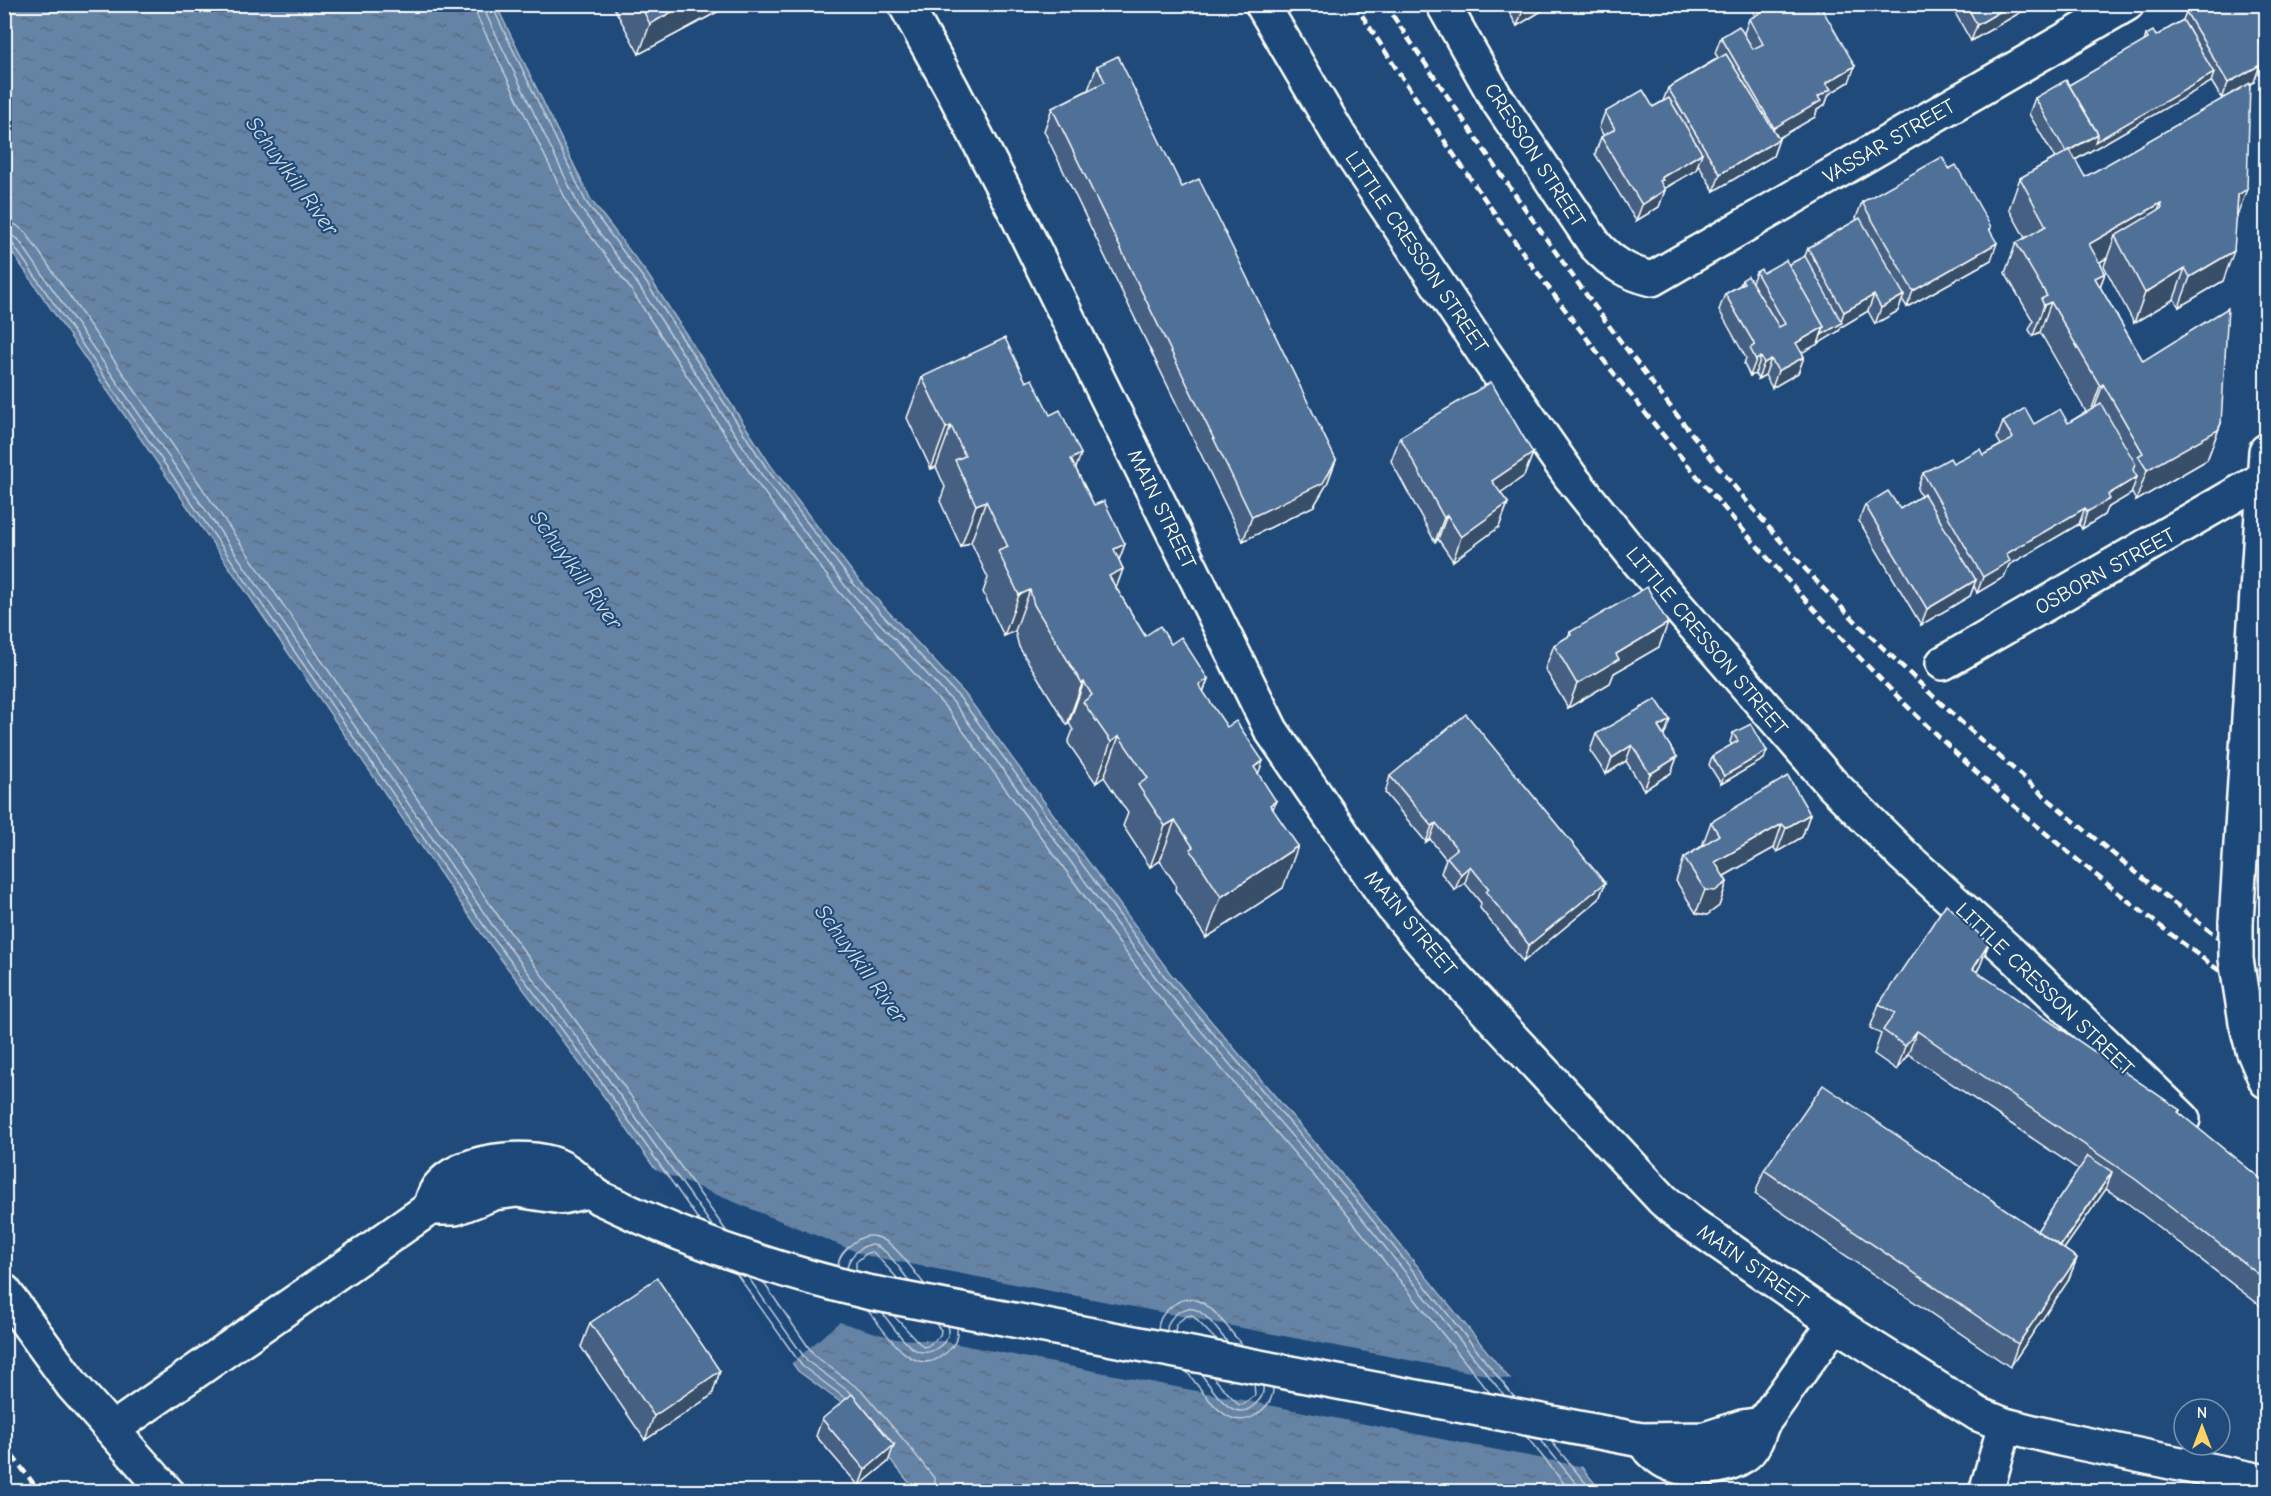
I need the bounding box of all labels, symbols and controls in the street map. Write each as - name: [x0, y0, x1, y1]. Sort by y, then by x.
- street label: CRESSON STREET: [1479, 78, 1591, 232]
- street label: VASSAR STREET: [1819, 93, 1959, 189]
- water label: Schuylkill River: [240, 112, 345, 241]
- street label: LITTLE CRESSON STREET: [1340, 147, 1494, 357]
- street label: MAIN STREET: [1123, 445, 1201, 573]
- water label: Schuylkill River: [524, 506, 629, 635]
- street label: OSBORN STREET: [2031, 523, 2179, 619]
- street label: LITTLE CRESSON STREET: [1621, 542, 1793, 740]
- street label: MAIN STREET: [1360, 865, 1462, 981]
- street label: LITTLE CRESSON STREET: [1951, 898, 2139, 1080]
- water label: Schuylkill River: [809, 900, 914, 1029]
- street label: MAIN STREET: [1693, 1219, 1813, 1313]
- north arrow: [2172, 1397, 2232, 1457]
- text: N: [2197, 1404, 2207, 1422]

